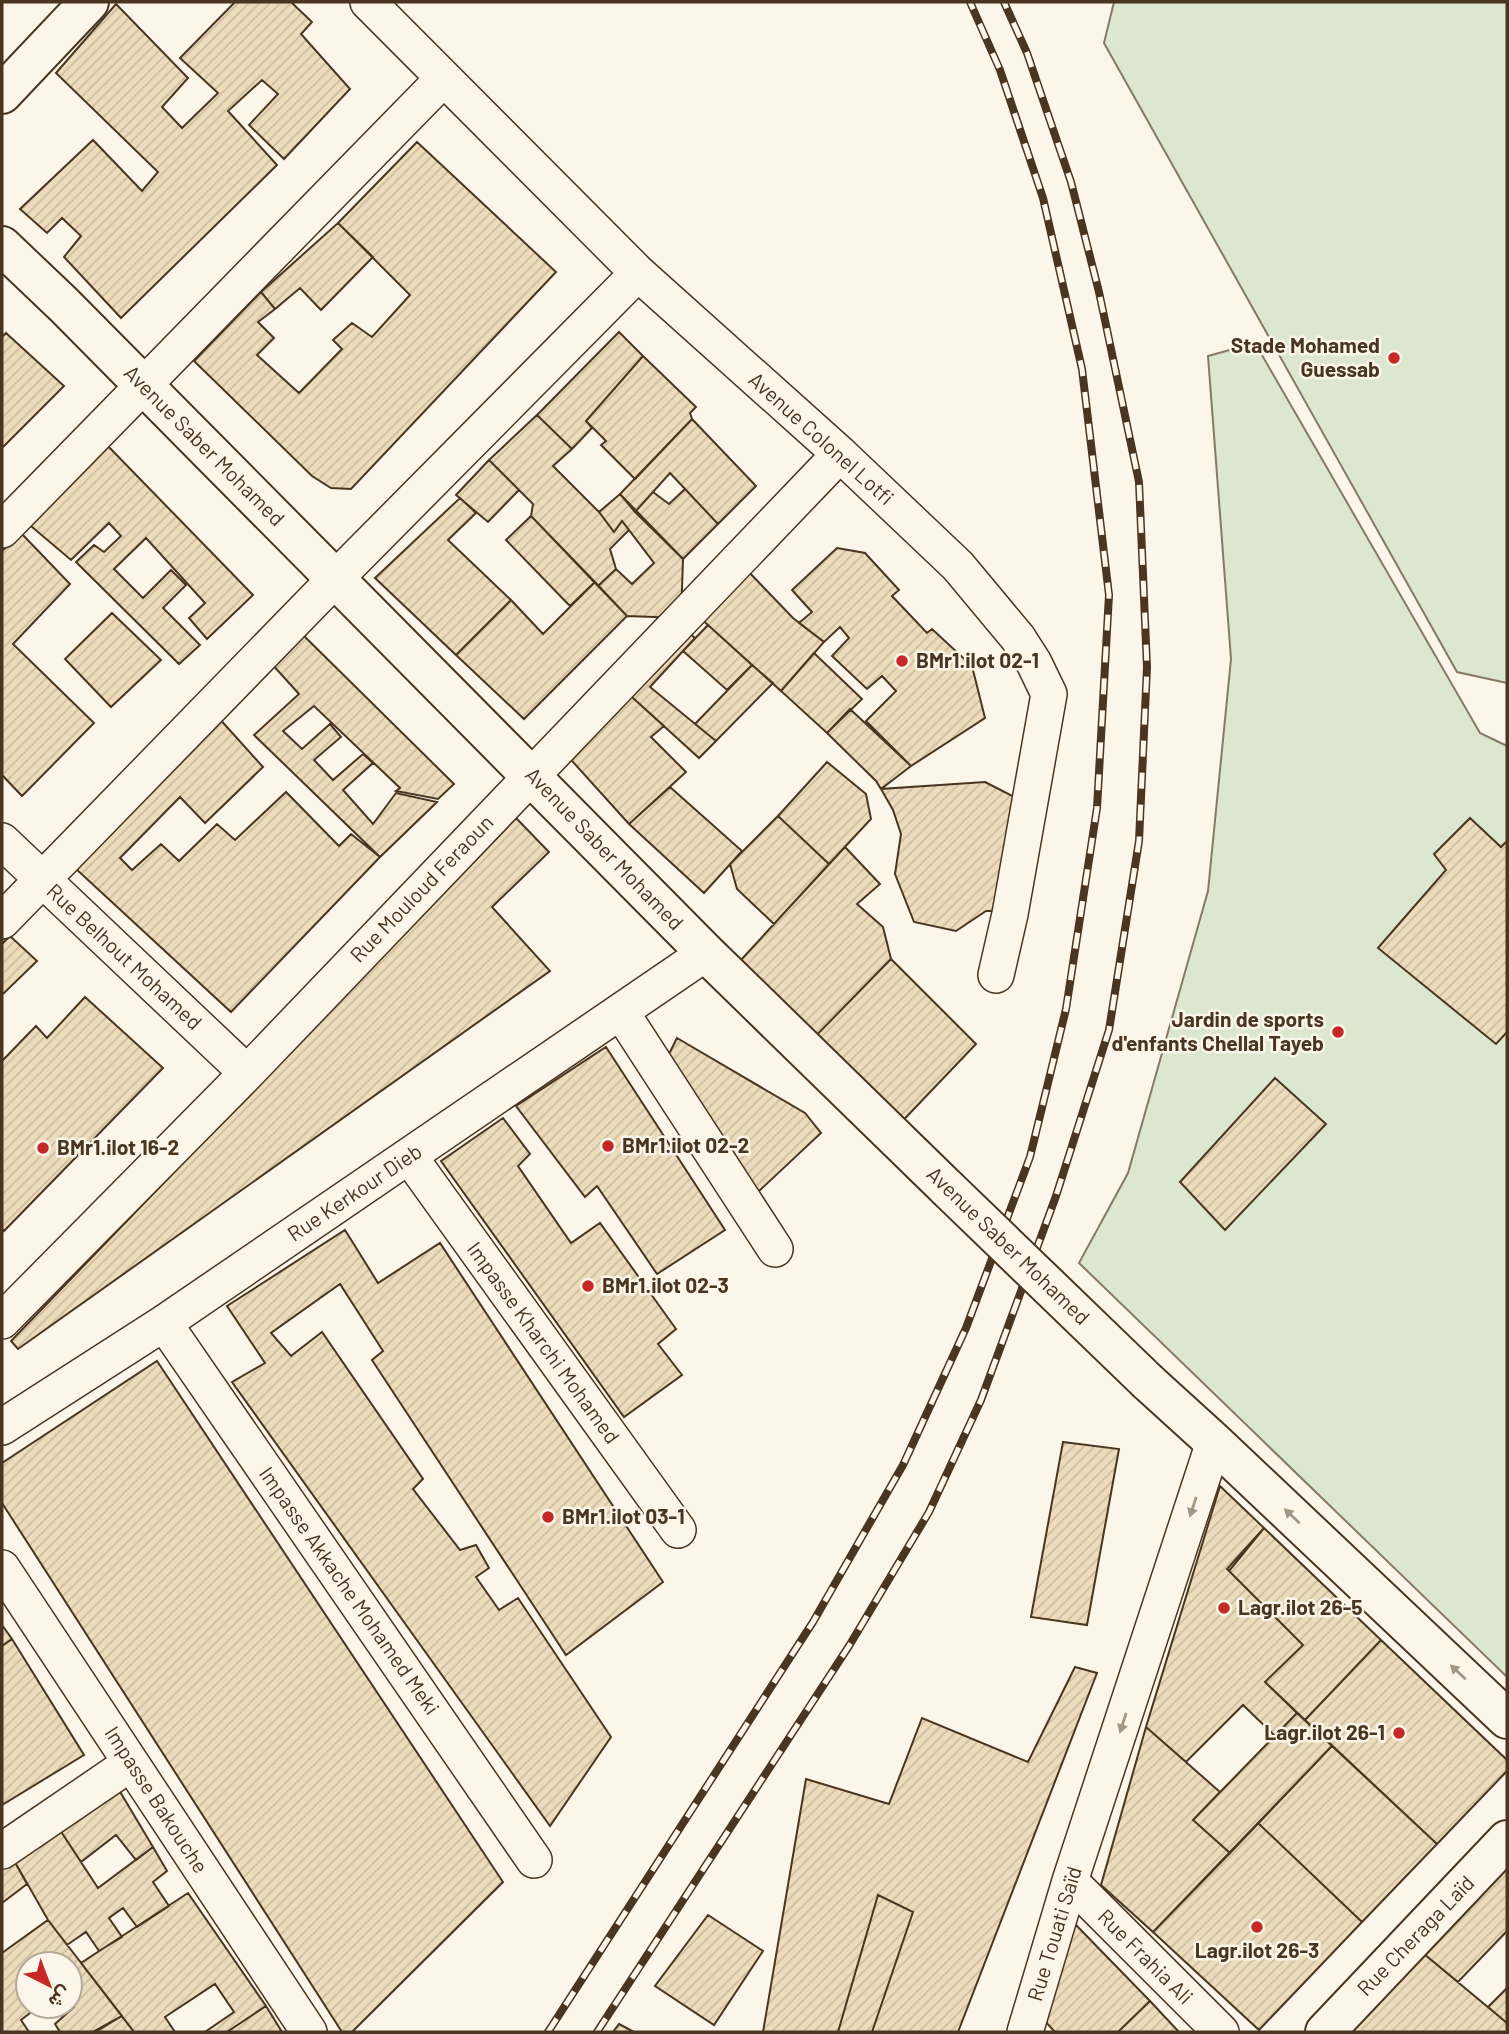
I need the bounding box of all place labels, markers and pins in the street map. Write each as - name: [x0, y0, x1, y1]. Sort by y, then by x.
- place label: Stade Mohamed Guessab: [1231, 332, 1380, 381]
- marker: Stade Mohamed Guessab: [1386, 350, 1402, 366]
- place label: BMr1.ilot 02-1: [916, 647, 1039, 672]
- marker: BMr1.ilot 02-1: [894, 653, 910, 669]
- place label: Jardin de sports d'enfants Chellal Tayeb: [1112, 1006, 1324, 1055]
- marker: Jardin de sports d'enfants Chellal Tayeb: [1330, 1024, 1346, 1040]
- place label: BMr1.ilot 02-2: [622, 1132, 749, 1157]
- place label: BMr1.ilot 16-2: [57, 1134, 179, 1159]
- marker: BMr1.ilot 02-2: [600, 1138, 616, 1154]
- marker: BMr1.ilot 16-2: [35, 1140, 51, 1156]
- place label: BMr1.ilot 02-3: [602, 1272, 729, 1297]
- marker: BMr1.ilot 02-3: [580, 1278, 596, 1294]
- place label: BMr1.ilot 03-1: [562, 1503, 685, 1528]
- marker: BMr1.ilot 03-1: [540, 1509, 556, 1525]
- place label: Lagr.ilot 26-5: [1238, 1594, 1363, 1619]
- marker: Lagr.ilot 26-5: [1216, 1600, 1232, 1616]
- place label: Lagr.ilot 26-1: [1264, 1719, 1385, 1744]
- marker: Lagr.ilot 26-1: [1391, 1725, 1407, 1741]
- marker: Lagr.ilot 26-3: [1249, 1919, 1265, 1935]
- place label: Lagr.ilot 26-3: [1195, 1937, 1319, 1962]

